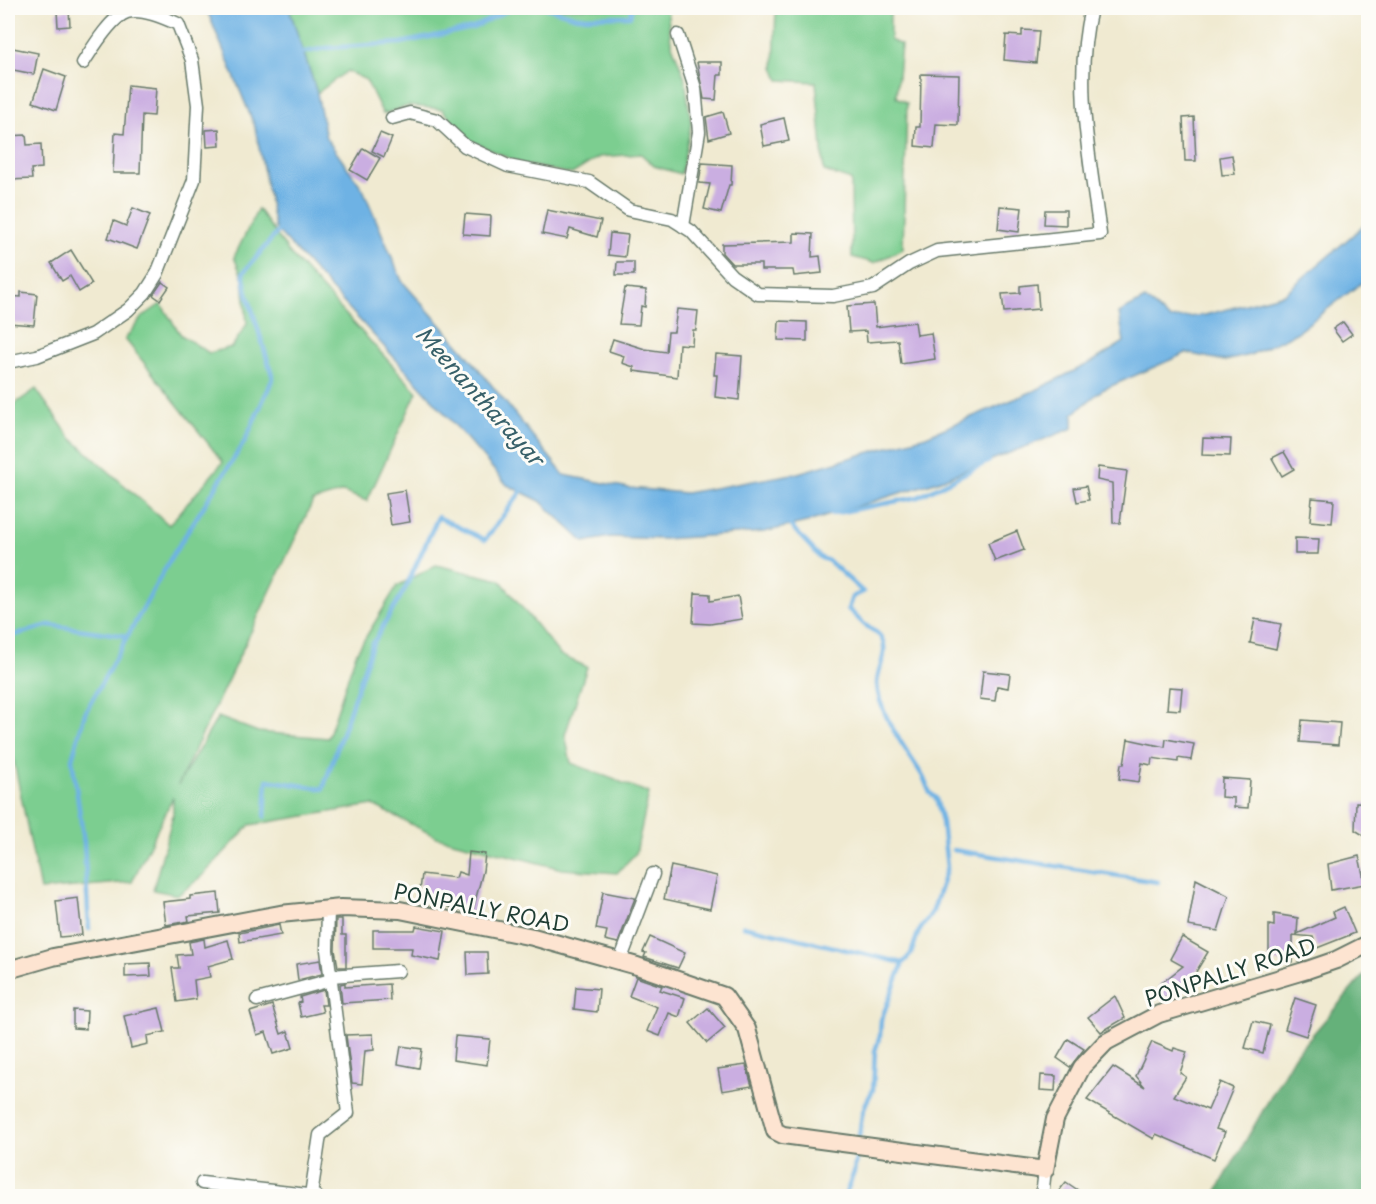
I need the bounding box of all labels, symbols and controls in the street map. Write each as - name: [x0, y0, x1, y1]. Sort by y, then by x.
- water label: Meenantharayar: [409, 318, 555, 474]
- street label: PONPALLY ROAD: [392, 874, 572, 940]
- street label: PONPALLY ROAD: [1140, 928, 1320, 1014]

